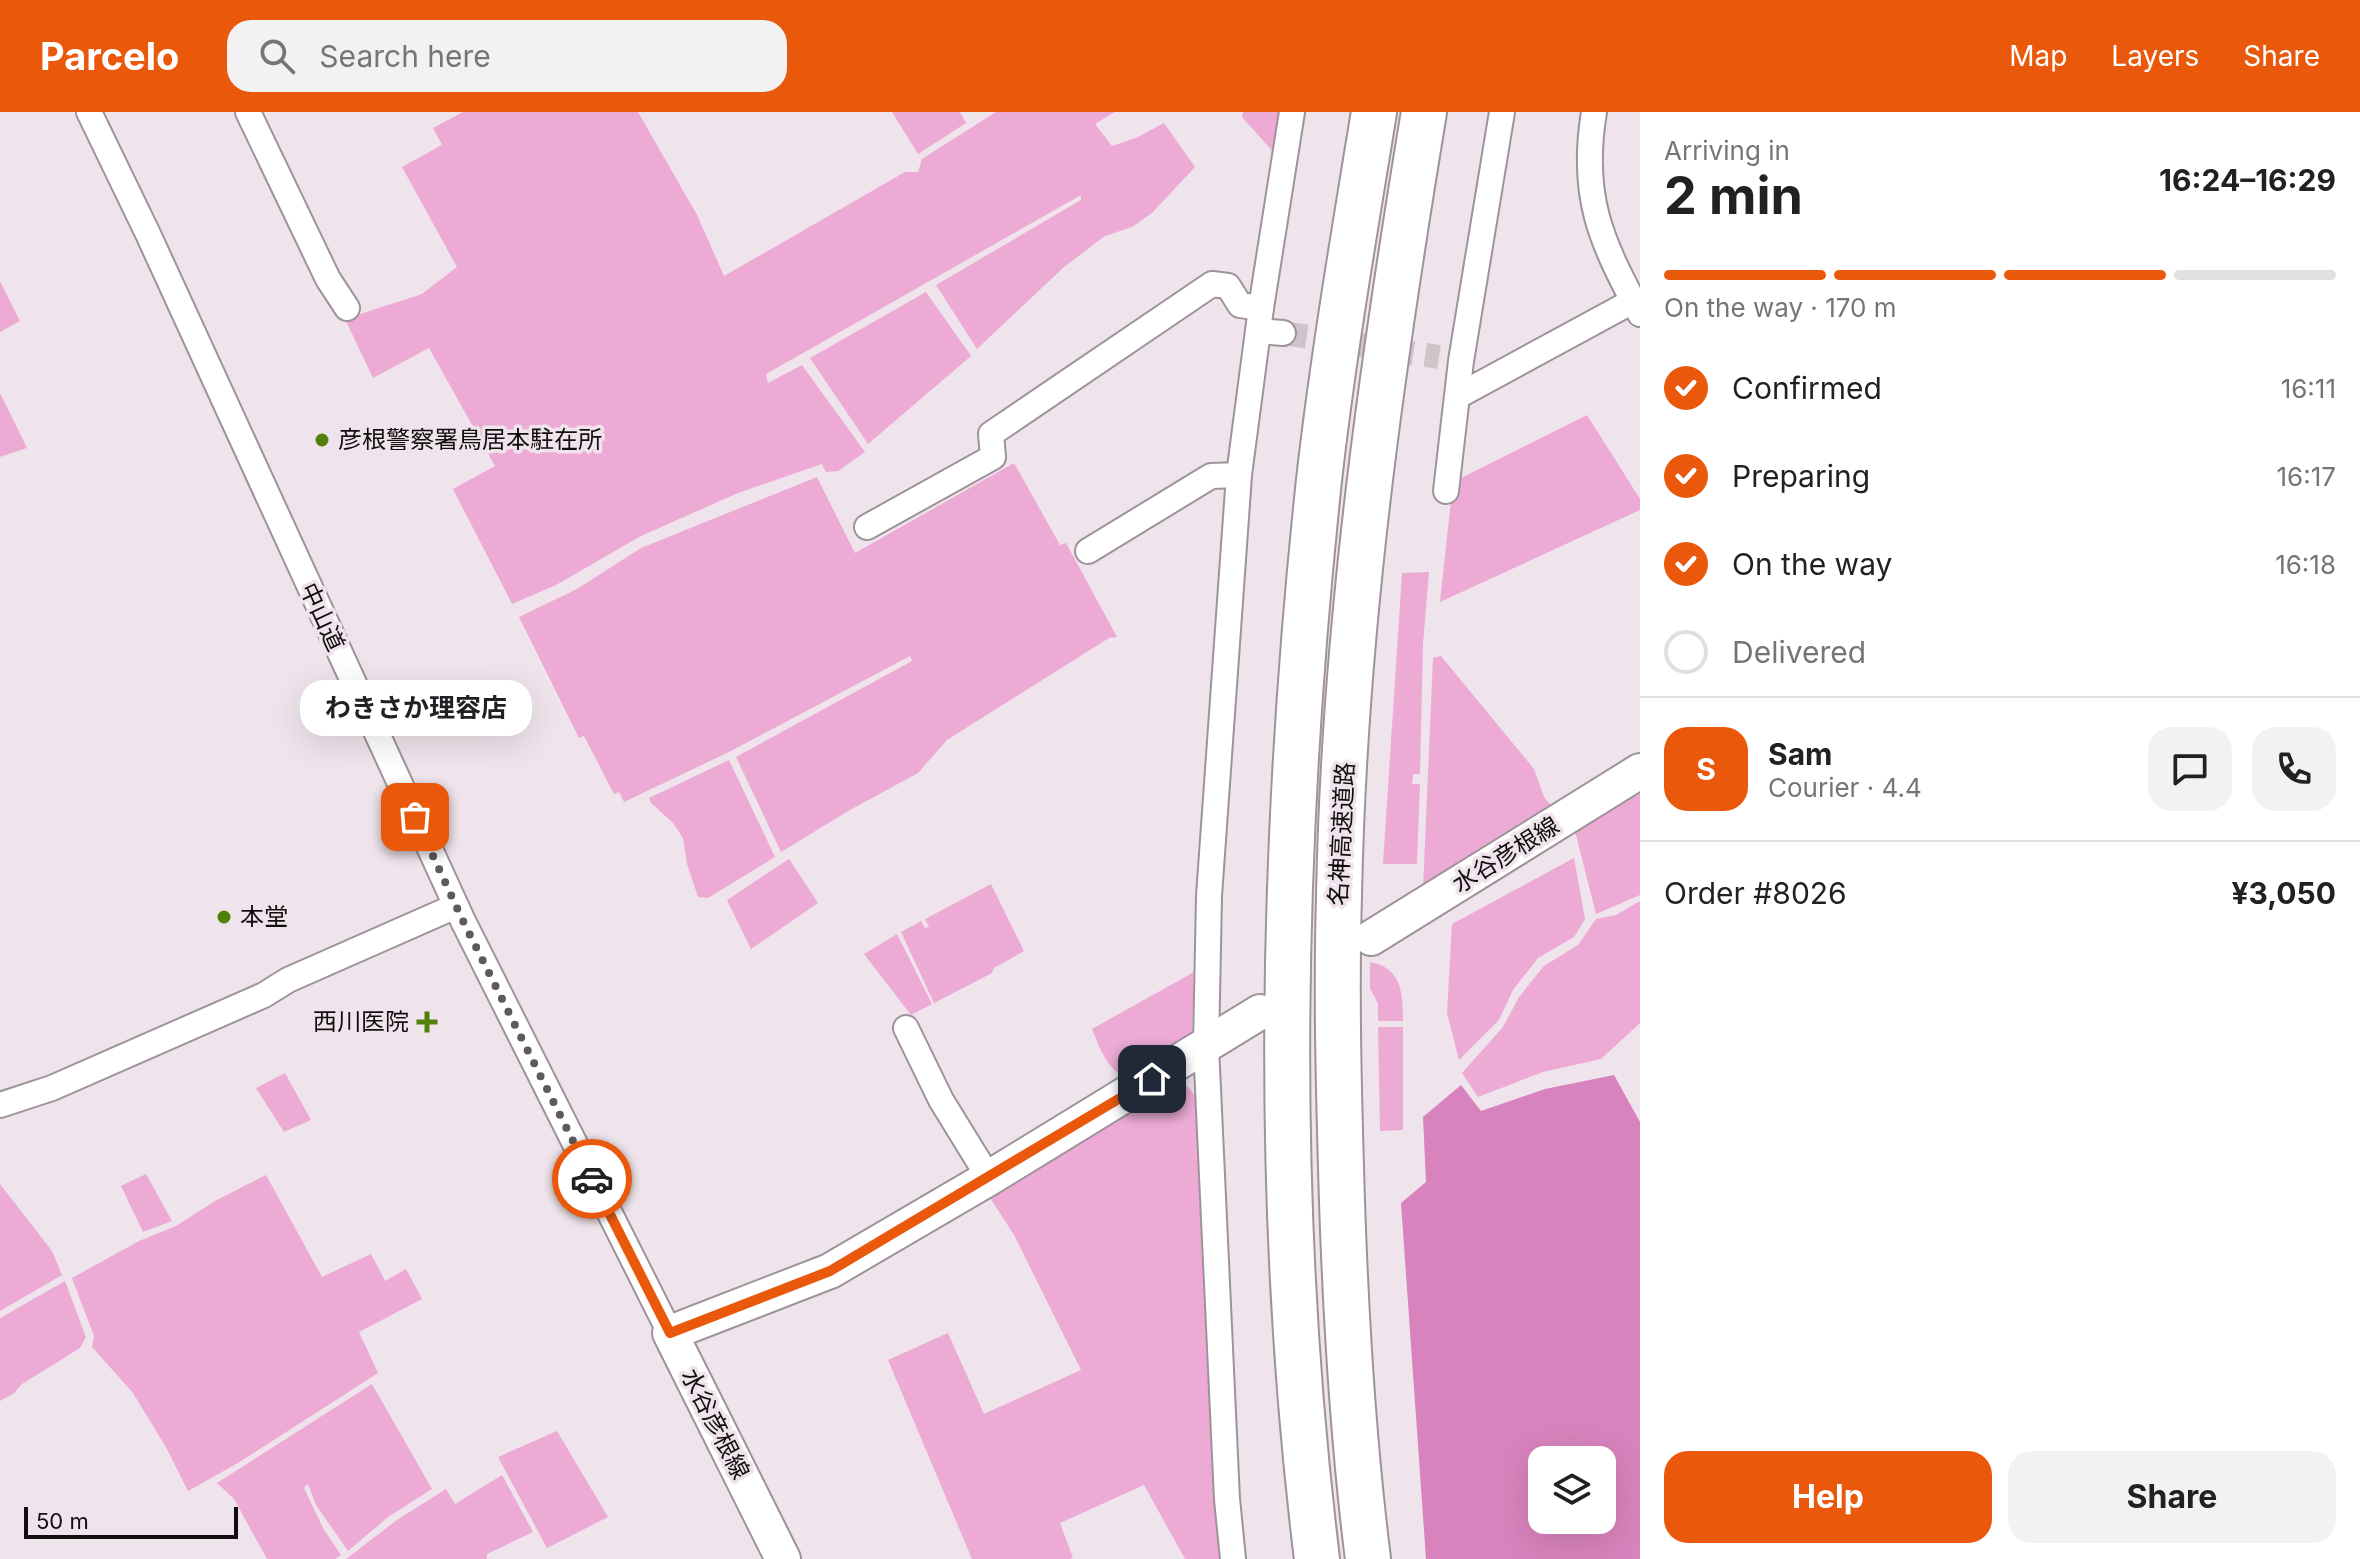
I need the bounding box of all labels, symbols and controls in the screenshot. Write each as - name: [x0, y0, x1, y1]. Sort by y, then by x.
- search box: [227, 20, 787, 92]
- text: Parcelo: [40, 33, 179, 79]
- icon: search: [255, 34, 299, 78]
- text: Search here: [319, 38, 491, 74]
- text: Map: [2009, 39, 2067, 73]
- text: Layers: [2111, 39, 2199, 73]
- text: Share: [2243, 39, 2320, 73]
- text: Arriving in: [1664, 135, 1790, 166]
- text: 16:24–16:29: [2159, 162, 2336, 198]
- text: 2 min: [1664, 164, 1803, 227]
- text: On the way · 170 m: [1664, 292, 1897, 323]
- icon: check: [1664, 366, 1708, 410]
- text: Confirmed: [1732, 370, 1882, 406]
- text: 16:11: [2281, 373, 2336, 404]
- place label: 彦根警察署鳥居本駐在所: [338, 425, 602, 454]
- marker: 彦根警察署鳥居本駐在所: [313, 431, 331, 449]
- icon: check: [1664, 454, 1708, 498]
- text: Preparing: [1732, 458, 1870, 494]
- text: 16:17: [2277, 461, 2336, 492]
- icon: check: [1664, 542, 1708, 586]
- text: On the way: [1732, 546, 1892, 582]
- text: 16:18: [2275, 549, 2336, 580]
- street label: 中山道: [294, 578, 351, 656]
- text: Delivered: [1732, 634, 1866, 670]
- callout: わきさか理容店: [299, 681, 531, 737]
- text: わきさか理容店: [325, 692, 507, 723]
- button: chat: [2148, 727, 2232, 811]
- button: phone: [2252, 727, 2336, 811]
- text: Sam: [1768, 736, 1832, 772]
- text: S: [1696, 751, 1716, 787]
- street label: 名神高速道路: [1323, 761, 1360, 907]
- text: Courier · 4.4: [1768, 772, 1922, 803]
- pin: [381, 783, 449, 851]
- icon: bag: [393, 795, 437, 839]
- street label: 水谷彦根線: [1447, 810, 1564, 899]
- text: Order #8026: [1664, 875, 1847, 911]
- text: ¥3,050: [2231, 875, 2336, 911]
- place label: 本堂: [240, 902, 288, 931]
- marker: 本堂: [215, 908, 233, 926]
- place label: 西川医院: [313, 1007, 409, 1036]
- marker: 西川医院: [416, 1011, 438, 1033]
- pin: [1118, 1045, 1186, 1113]
- icon: home: [1130, 1057, 1174, 1101]
- courier: [552, 1139, 632, 1219]
- icon: car: [570, 1157, 614, 1201]
- street label: 水谷彦根線: [675, 1364, 756, 1484]
- map controls: [1528, 1446, 1616, 1534]
- button: layers: [1528, 1446, 1616, 1534]
- button: Help: [1664, 1451, 1992, 1543]
- button: Share: [2008, 1451, 2336, 1543]
- scale bar: [24, 1503, 238, 1539]
- text: 50 m: [36, 1508, 89, 1534]

